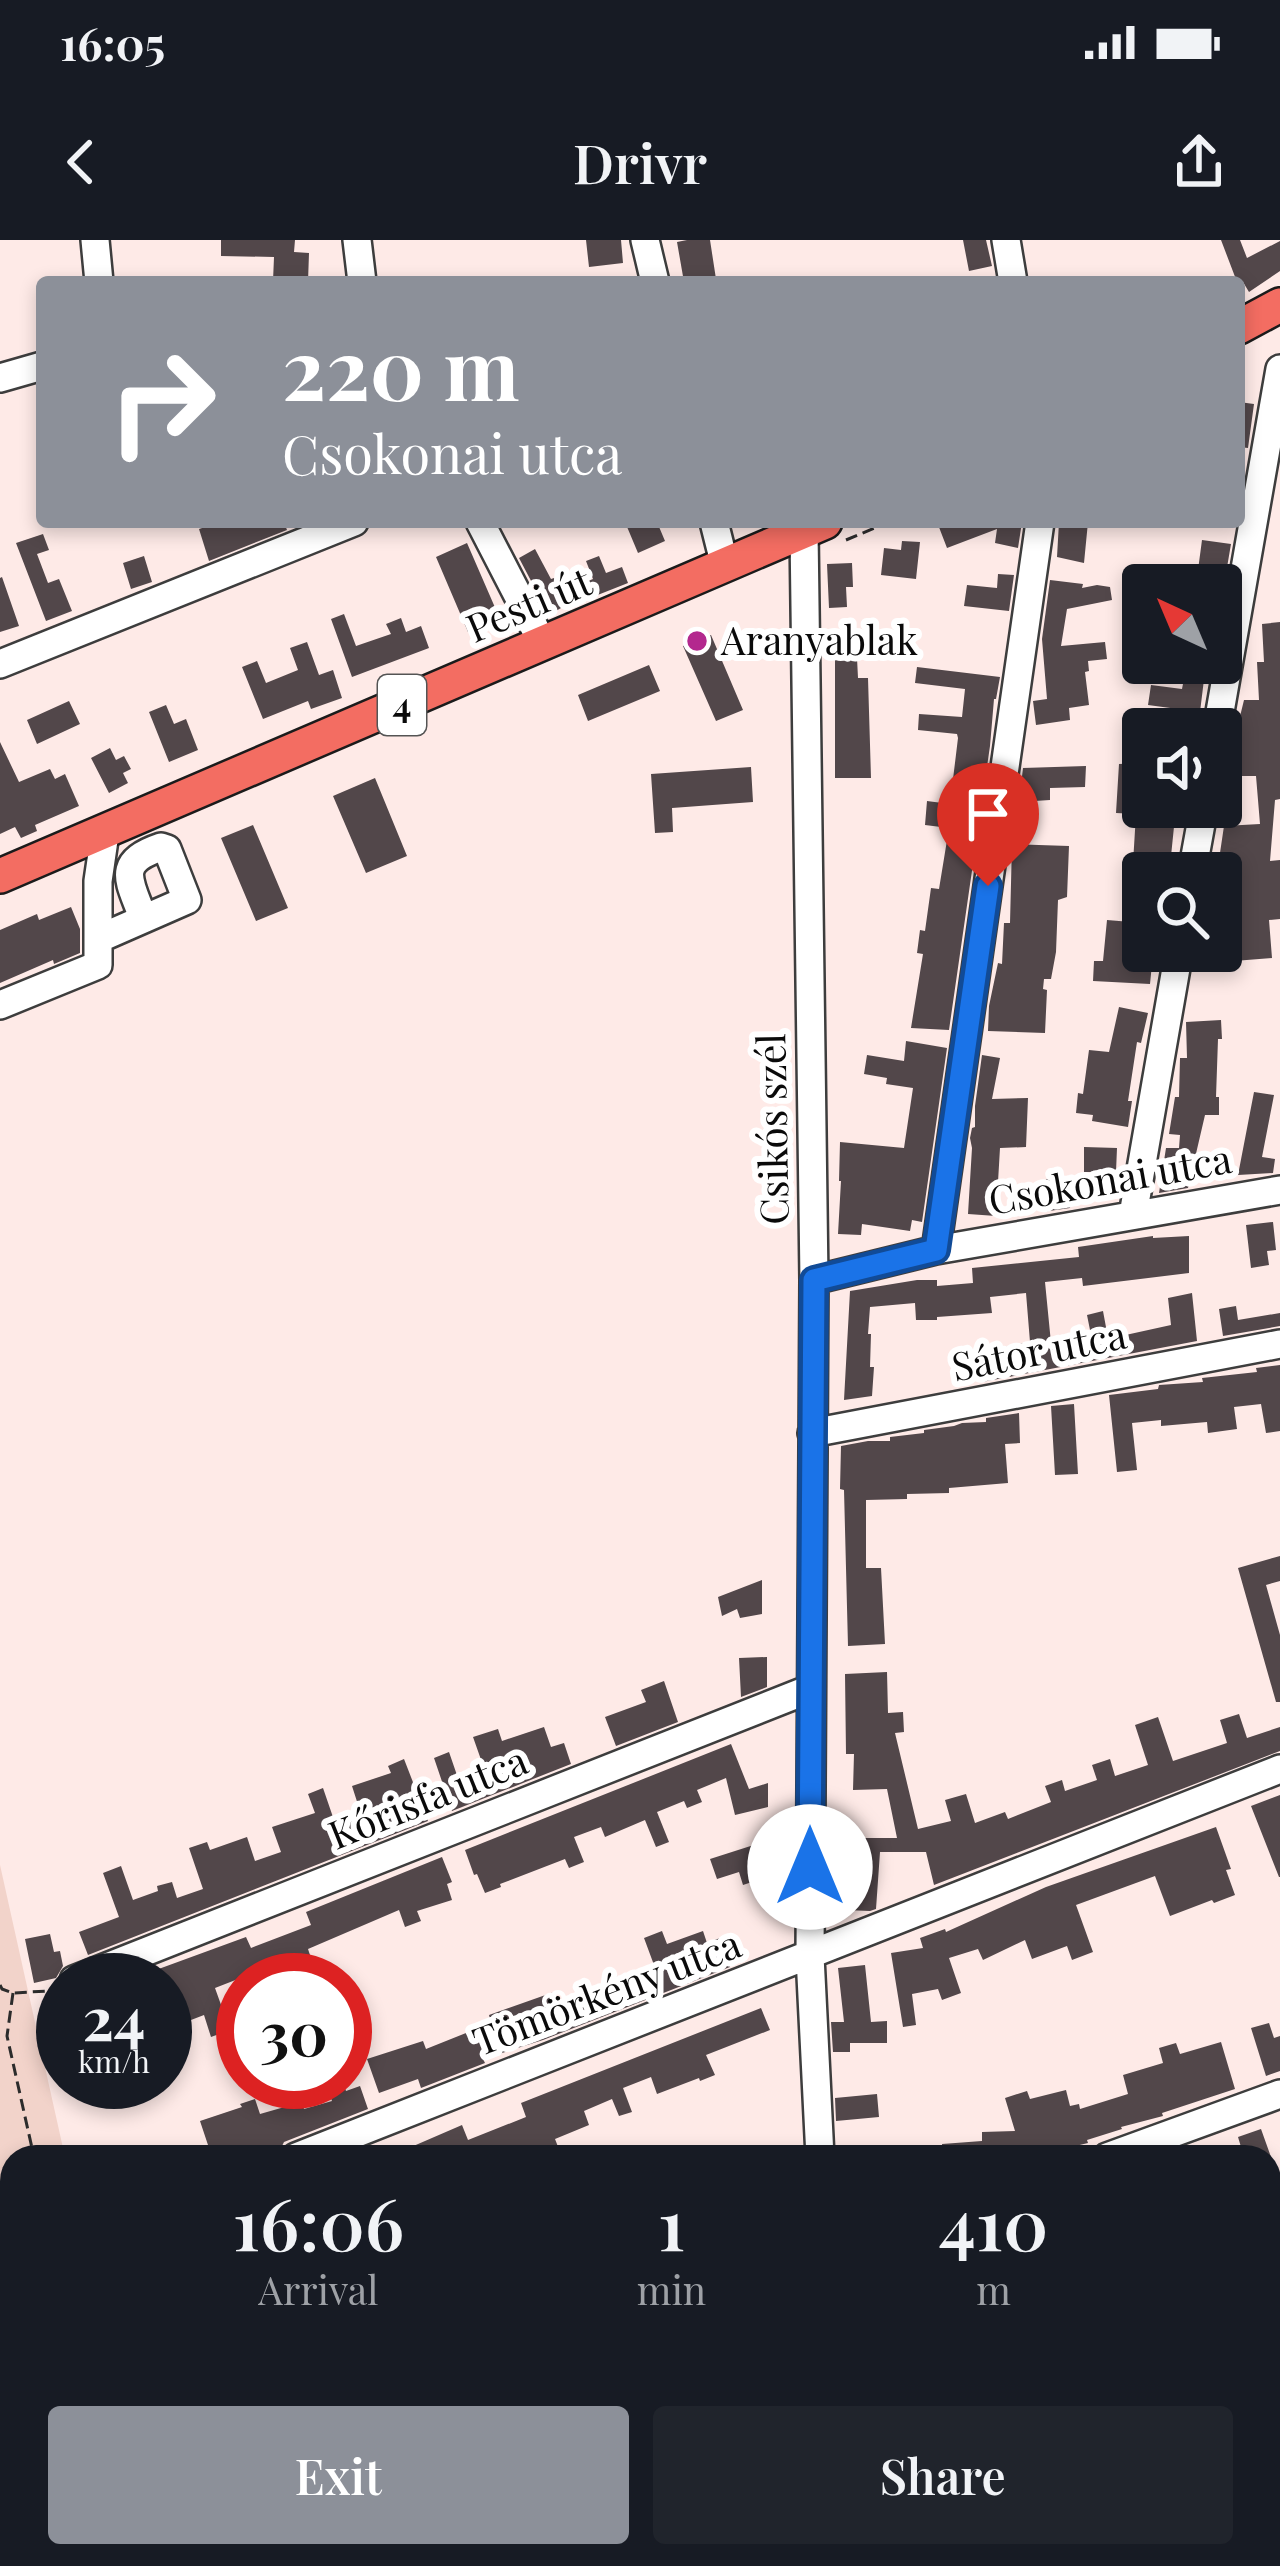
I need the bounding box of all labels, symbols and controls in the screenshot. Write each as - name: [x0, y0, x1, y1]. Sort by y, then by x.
- text: 16:05: [60, 12, 165, 72]
- text: Drivr: [573, 126, 707, 198]
- icon: back: [48, 129, 114, 195]
- icon: share: [1166, 129, 1232, 195]
- text: 220 m: [282, 310, 520, 422]
- icon: right: [84, 324, 240, 480]
- text: Csokonai utca: [282, 417, 622, 489]
- street label: Pesti út: [458, 553, 600, 653]
- north arrow: [1122, 564, 1242, 684]
- map controls: [1122, 564, 1242, 972]
- place label: Aranyablak: [720, 613, 918, 665]
- marker: Aranyablak: [684, 628, 710, 654]
- road number: 4: [378, 675, 426, 735]
- button: sound: [1122, 708, 1242, 828]
- pin: [937, 763, 1039, 886]
- icon: arrive: [955, 781, 1021, 847]
- button: search: [1122, 852, 1242, 972]
- street label: Csikós szél: [743, 1033, 799, 1225]
- street label: Csokonai utca: [984, 1131, 1236, 1225]
- street label: Sátor utca: [947, 1307, 1131, 1391]
- street label: Kőrisfa utca: [320, 1733, 535, 1860]
- position arrow: [747, 1804, 873, 1930]
- street label: Tömörkény utca: [465, 1916, 748, 2066]
- speed limit sign: 30: [216, 1953, 372, 2109]
- text: 24: [82, 1976, 146, 2056]
- text: km/h: [78, 2041, 150, 2081]
- text: 16:06: [233, 2173, 404, 2269]
- text: 1: [658, 2173, 685, 2269]
- text: 410: [939, 2173, 1048, 2269]
- text: Arrival: [258, 2263, 378, 2315]
- text: min: [637, 2263, 706, 2315]
- text: m: [976, 2263, 1011, 2315]
- button: Exit: [48, 2406, 629, 2544]
- button: Share: [653, 2406, 1233, 2544]

